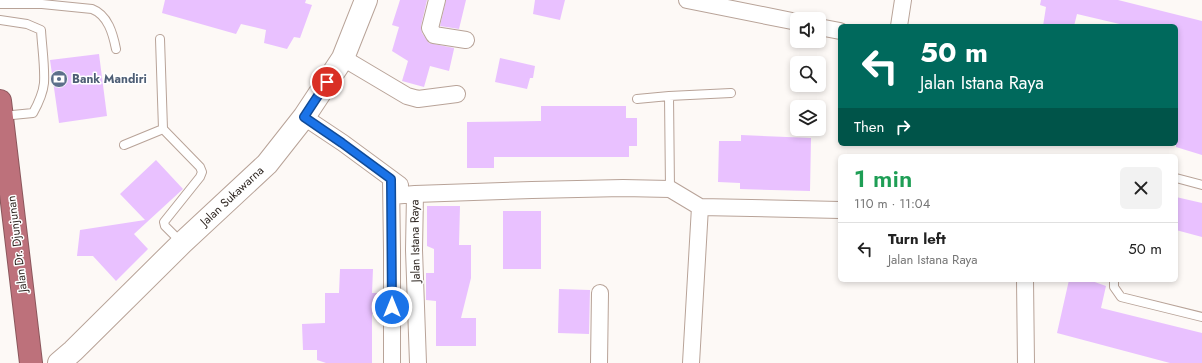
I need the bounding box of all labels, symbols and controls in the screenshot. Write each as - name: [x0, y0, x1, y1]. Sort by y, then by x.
- map controls: [790, 12, 826, 136]
- button: sound: [790, 12, 826, 48]
- text: 50 m: [920, 32, 988, 73]
- icon: left: [854, 40, 906, 92]
- button: search: [790, 56, 826, 92]
- pin: [310, 65, 344, 99]
- bank icon: Bank Mandiri: [49, 69, 69, 89]
- place label: Bank Mandiri: [72, 70, 147, 88]
- text: Jalan Istana Raya: [920, 70, 1044, 96]
- icon: arrive: [316, 71, 338, 93]
- button: layers: [790, 100, 826, 136]
- text: Then: [854, 116, 884, 138]
- icon: right: [892, 116, 914, 138]
- text: 1 min: [854, 161, 912, 196]
- street label: Jalan Sukawarna: [195, 162, 268, 232]
- button: close: [1120, 167, 1162, 209]
- text: 110 m · 11:04: [854, 194, 930, 213]
- street label: Jalan Dr. Djunjunan: [2, 195, 32, 295]
- street label: Jalan Istana Raya: [405, 199, 425, 284]
- text: Turn left: [888, 228, 946, 250]
- icon: left: [854, 238, 876, 260]
- text: 50 m: [1128, 238, 1162, 260]
- text: Jalan Istana Raya: [888, 250, 978, 269]
- position arrow: [371, 286, 413, 328]

